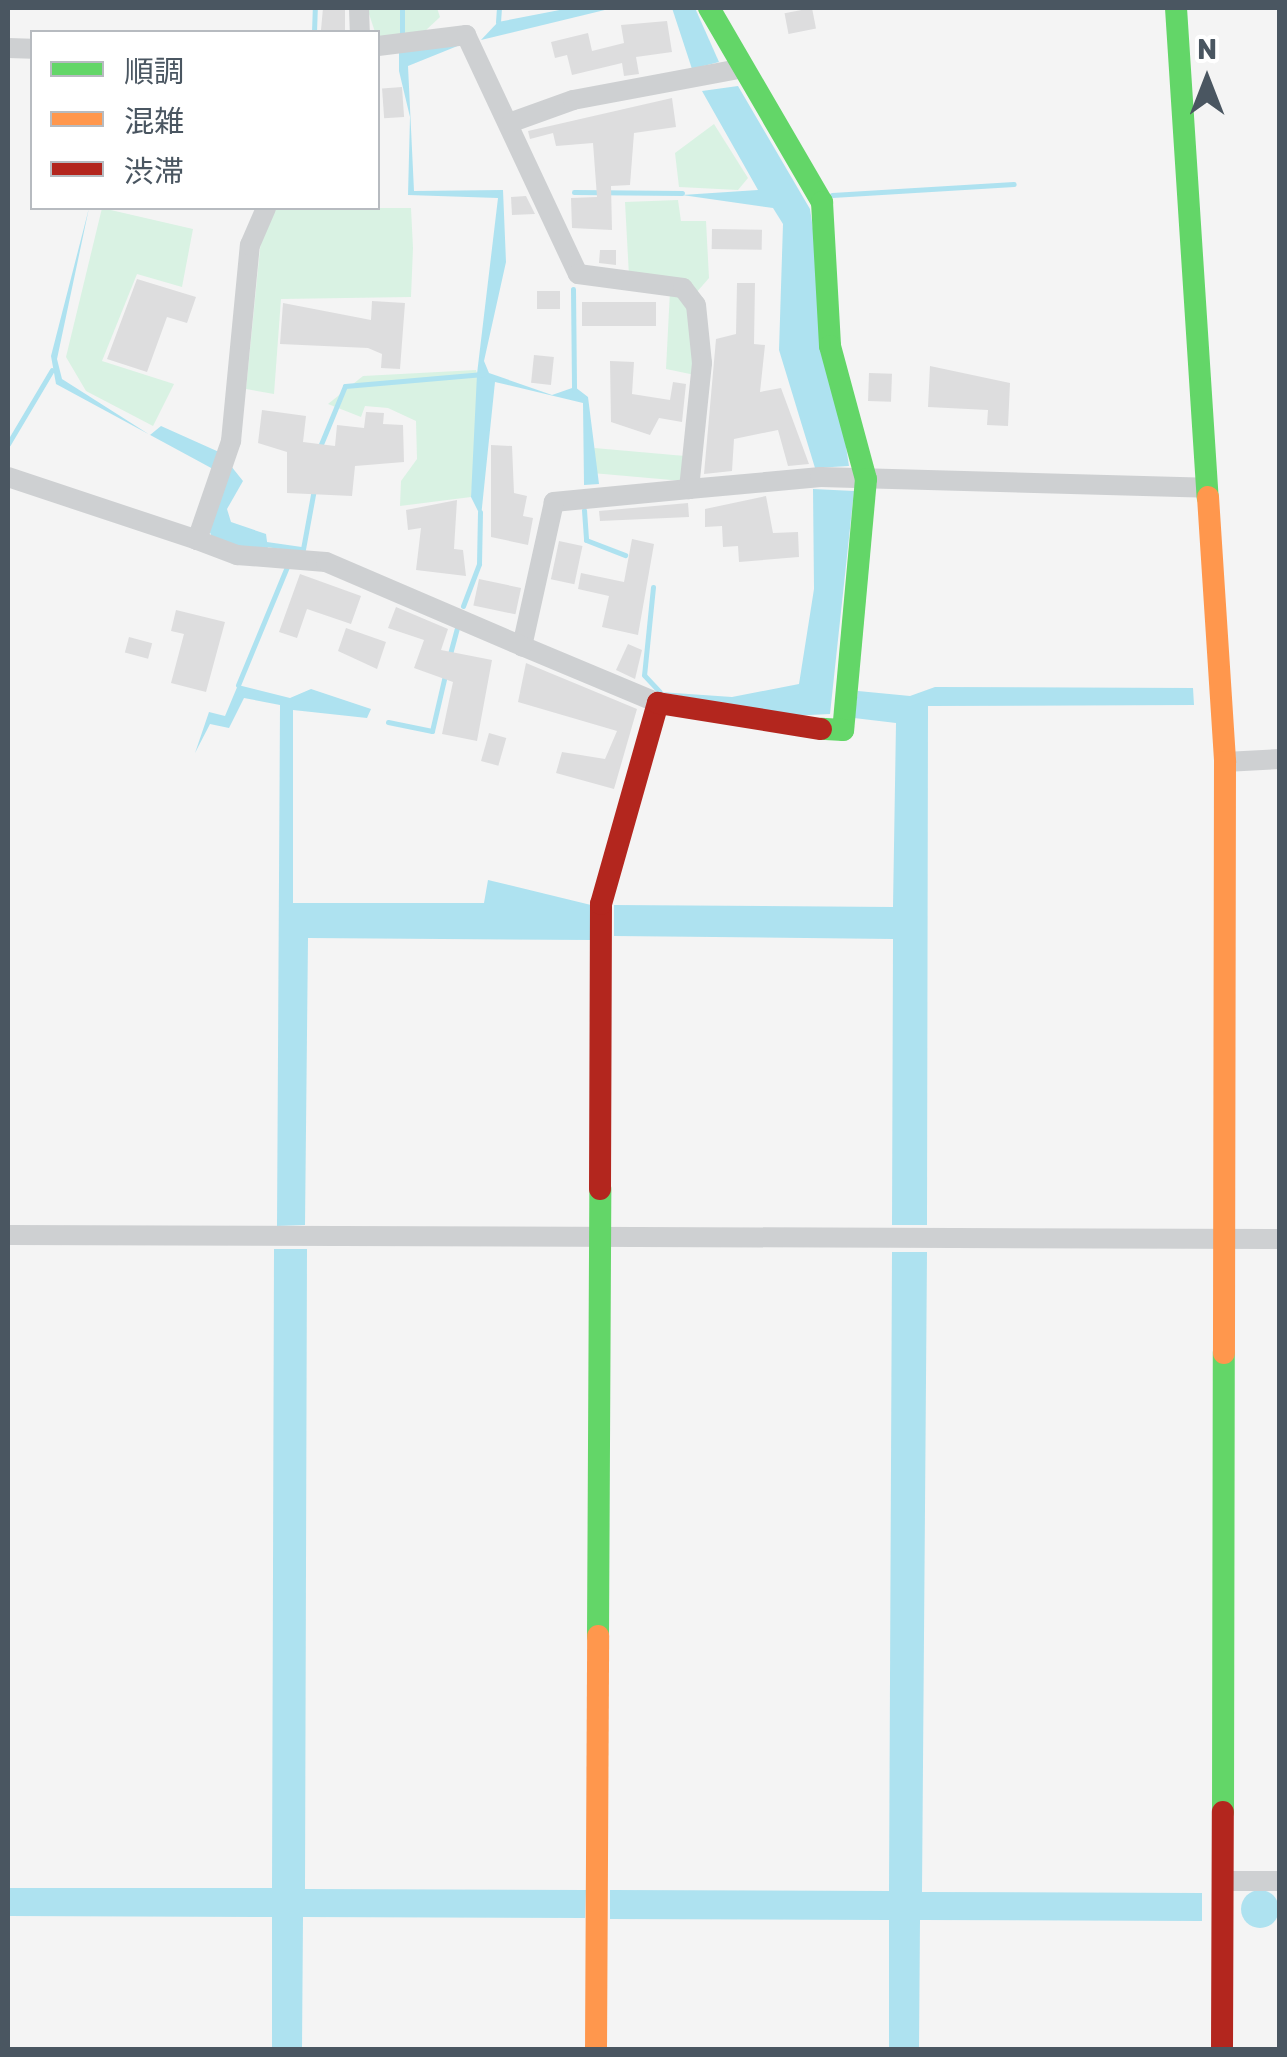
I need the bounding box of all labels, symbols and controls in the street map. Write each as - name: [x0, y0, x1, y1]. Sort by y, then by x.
- legend: [30, 30, 380, 210]
- north arrow: [1157, 30, 1257, 130]
- text: N: [1197, 33, 1217, 66]
- text: 順調: [124, 54, 184, 90]
- text: 混雑: [124, 104, 184, 140]
- text: 渋滞: [124, 154, 184, 190]

